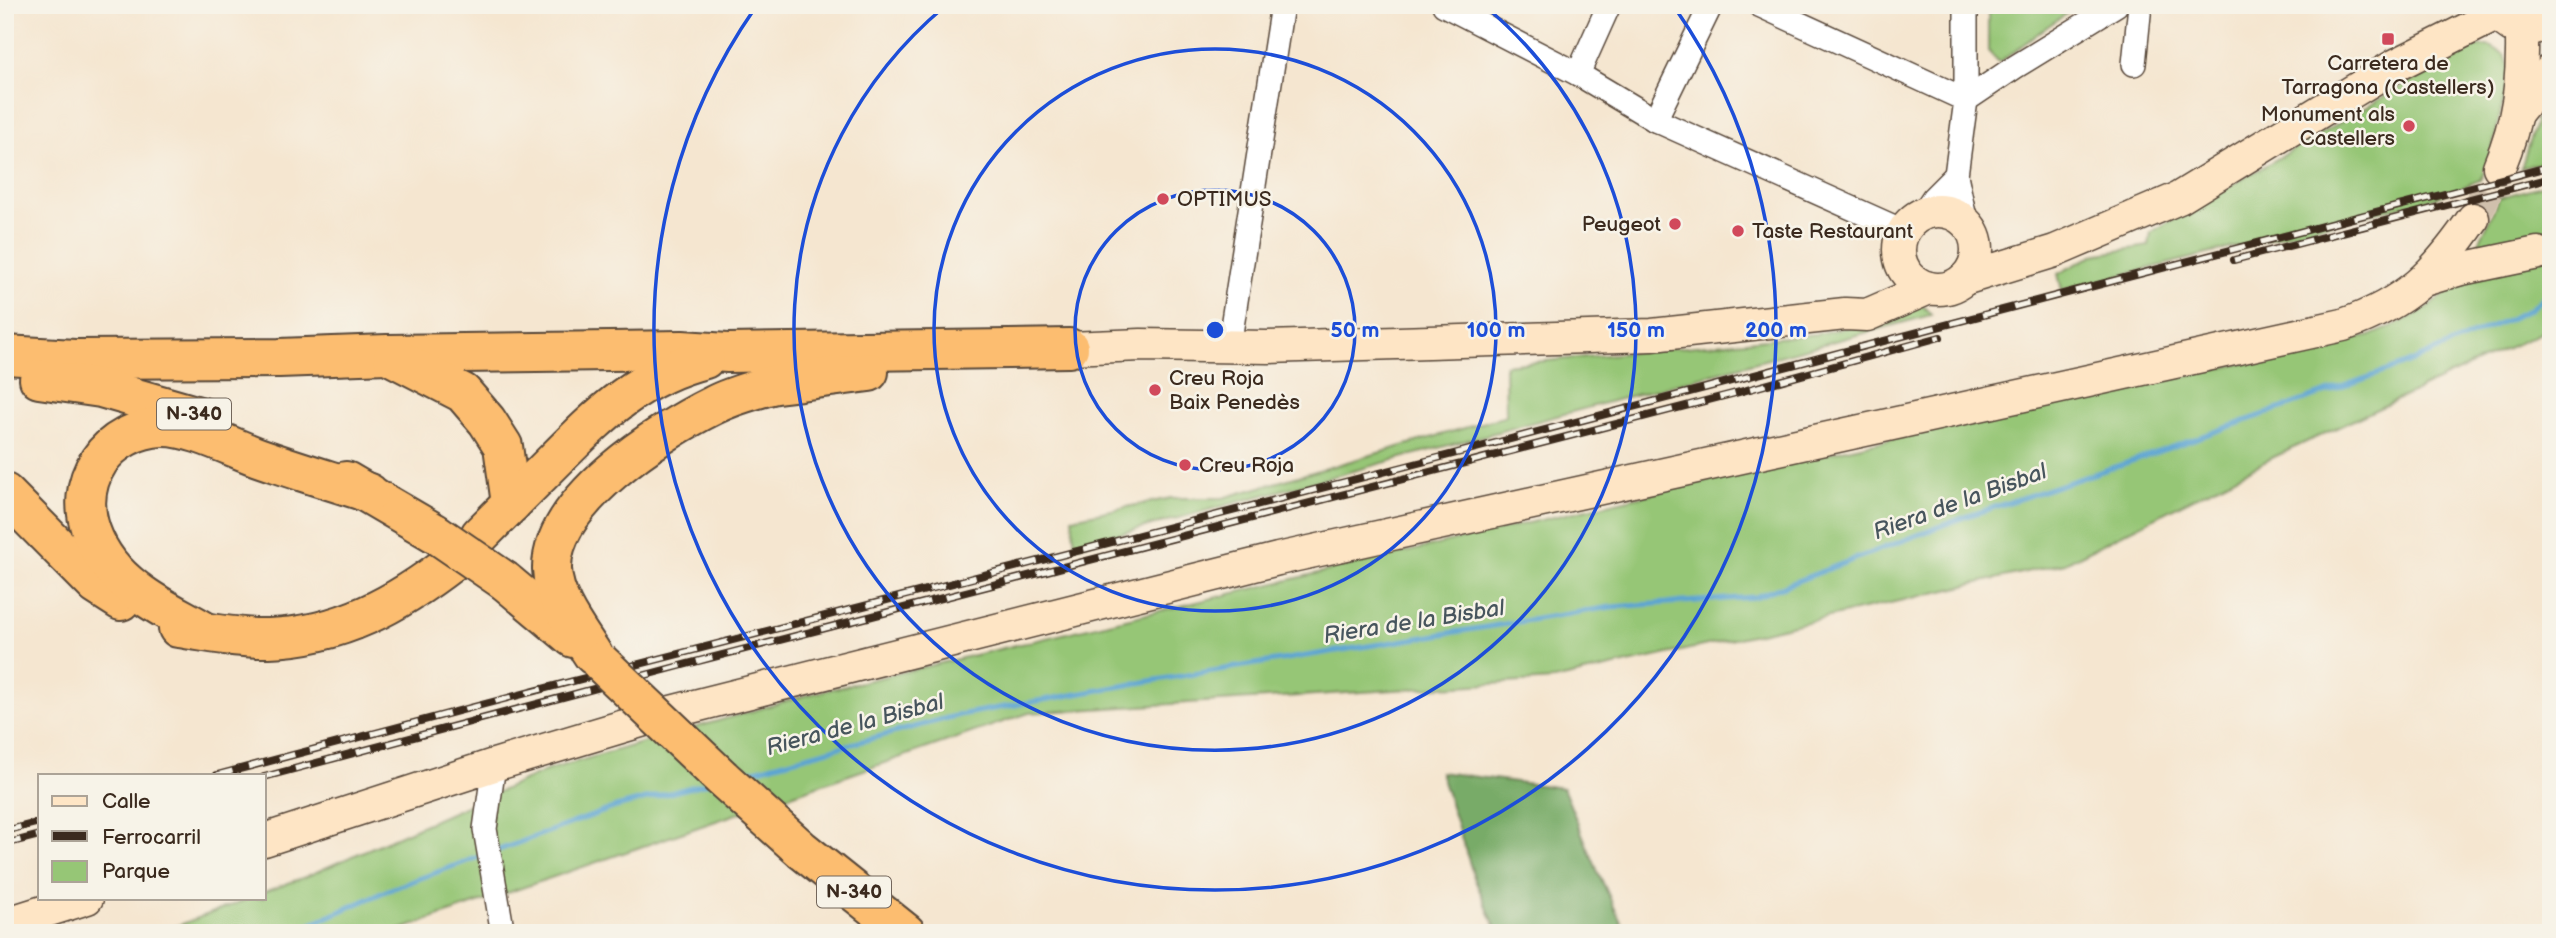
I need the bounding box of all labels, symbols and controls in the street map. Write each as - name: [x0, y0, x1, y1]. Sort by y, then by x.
- marker: Carretera de Tarragona (Castellers): [2380, 31, 2396, 47]
- place label: Carretera de Tarragona (Castellers): [2282, 51, 2494, 100]
- place label: Monument als Castellers: [2261, 102, 2395, 151]
- marker: Monument als Castellers: [2401, 118, 2417, 134]
- place label: OPTIMUS: [1177, 187, 1272, 212]
- marker: OPTIMUS: [1155, 191, 1171, 207]
- place label: Peugeot: [1582, 212, 1662, 237]
- marker: Peugeot: [1667, 216, 1683, 232]
- place label: Taste Restaurant: [1752, 219, 1914, 244]
- marker: Taste Restaurant: [1730, 223, 1746, 239]
- centre of rings: [1203, 318, 1227, 342]
- text: 50 m: [1331, 318, 1379, 343]
- text: 100 m: [1467, 318, 1525, 343]
- text: 150 m: [1607, 318, 1665, 343]
- text: 200 m: [1745, 318, 1807, 343]
- place label: Creu Roja Baix Penedès: [1169, 366, 1300, 415]
- marker: Creu Roja Baix Penedès: [1147, 382, 1163, 398]
- road number: N-340: [157, 398, 231, 430]
- place label: Creu Roja: [1199, 453, 1294, 478]
- marker: Creu Roja: [1177, 457, 1193, 473]
- water label: Riera de la Bisbal: [1869, 457, 2051, 546]
- water label: Riera de la Bisbal: [1321, 594, 1507, 650]
- water label: Riera de la Bisbal: [763, 688, 948, 762]
- legend: [38, 774, 266, 900]
- text: Calle: [102, 789, 151, 814]
- text: Ferrocarril: [102, 825, 201, 850]
- text: Parque: [102, 859, 170, 884]
- road number: N-340: [817, 876, 891, 908]

